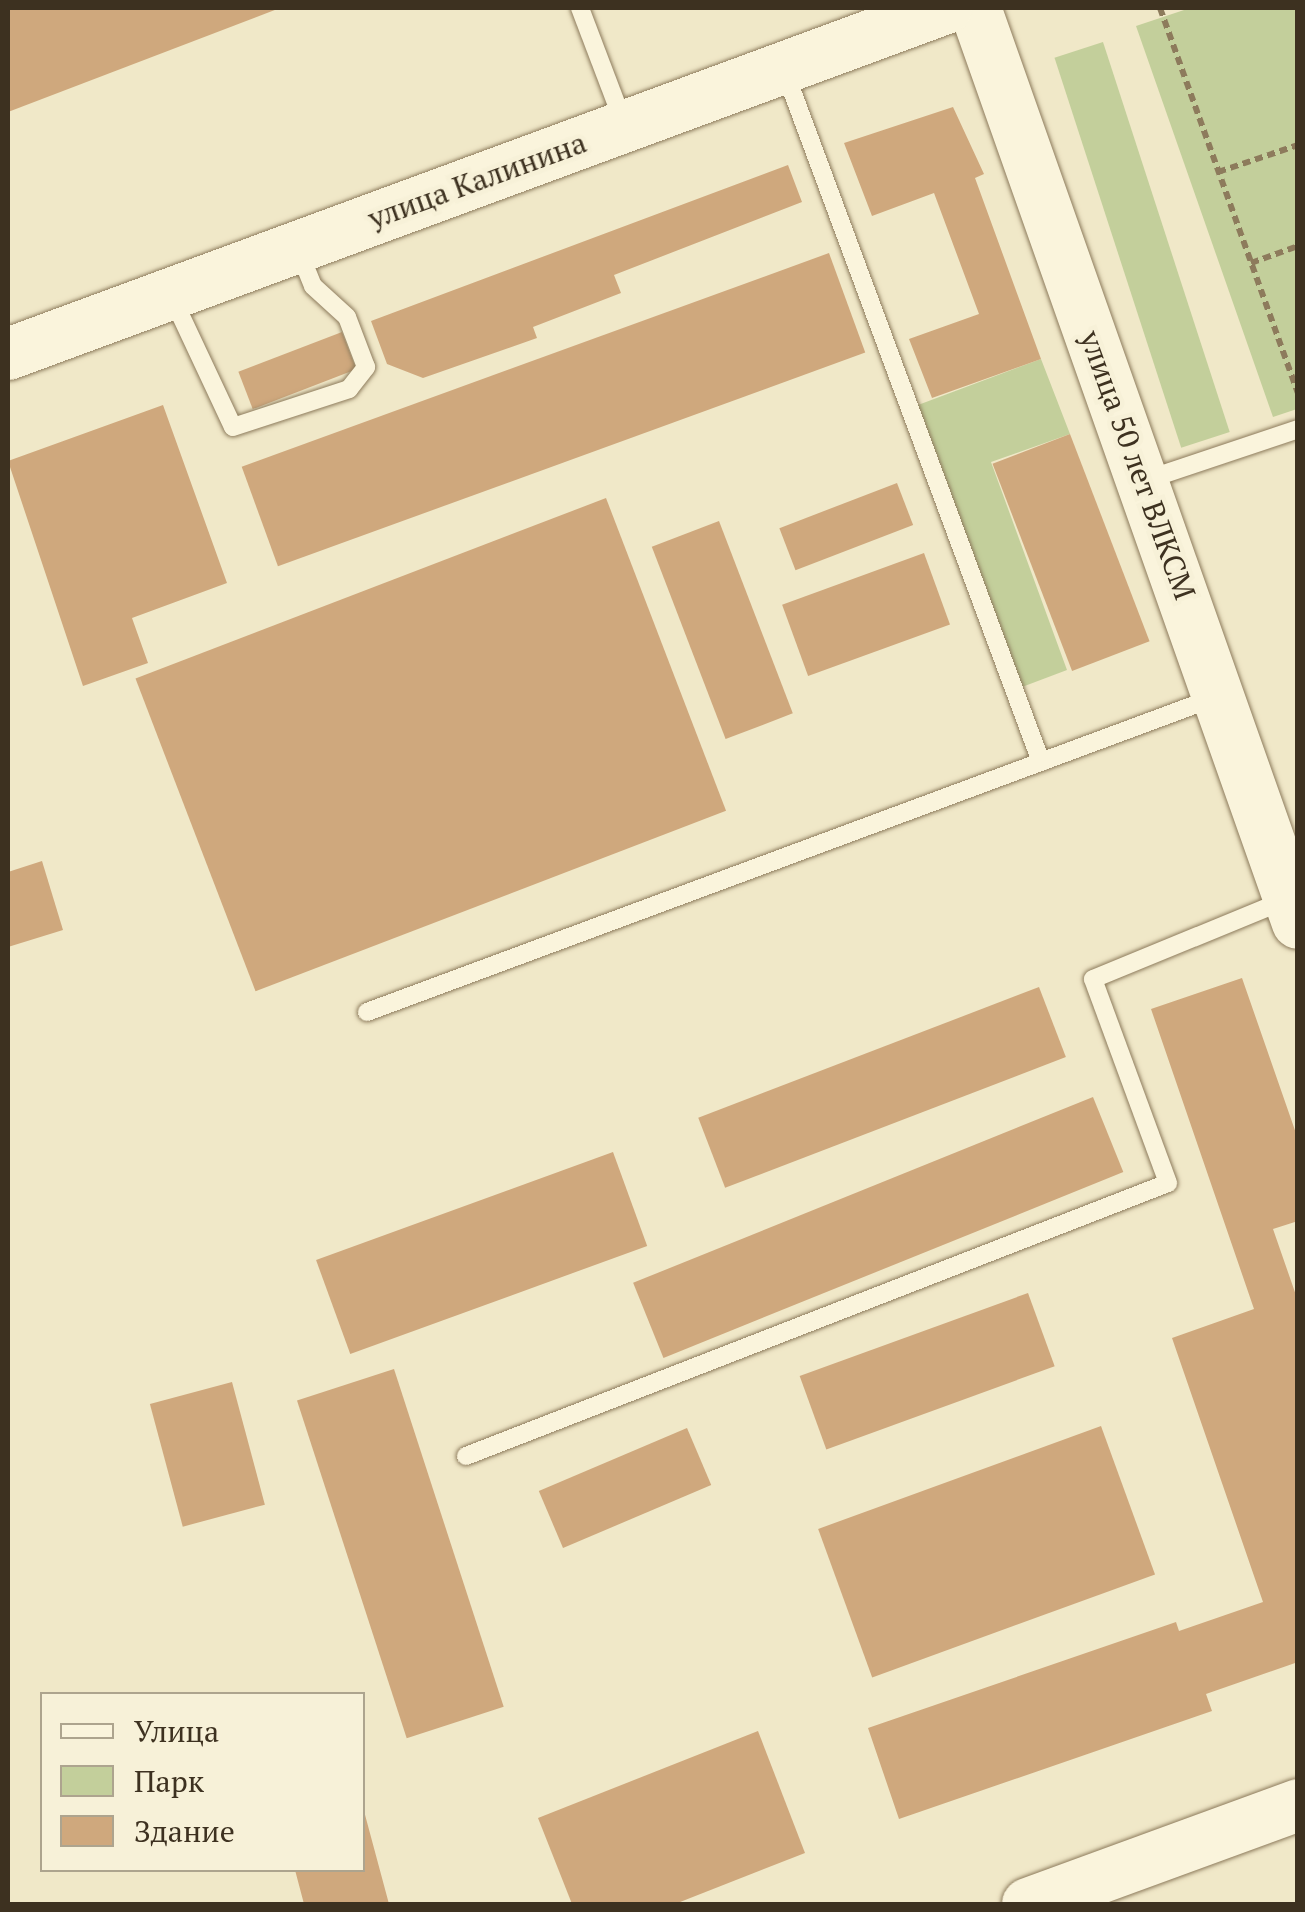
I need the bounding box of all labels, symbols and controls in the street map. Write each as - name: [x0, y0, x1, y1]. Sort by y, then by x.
- street label: улица Калинина: [363, 124, 591, 236]
- street label: улица 50 лет ВЛКСМ: [1072, 325, 1204, 605]
- legend: [40, 1692, 365, 1872]
- text: Улица: [134, 1711, 219, 1751]
- text: Парк: [134, 1761, 204, 1801]
- text: Здание: [134, 1811, 235, 1851]

